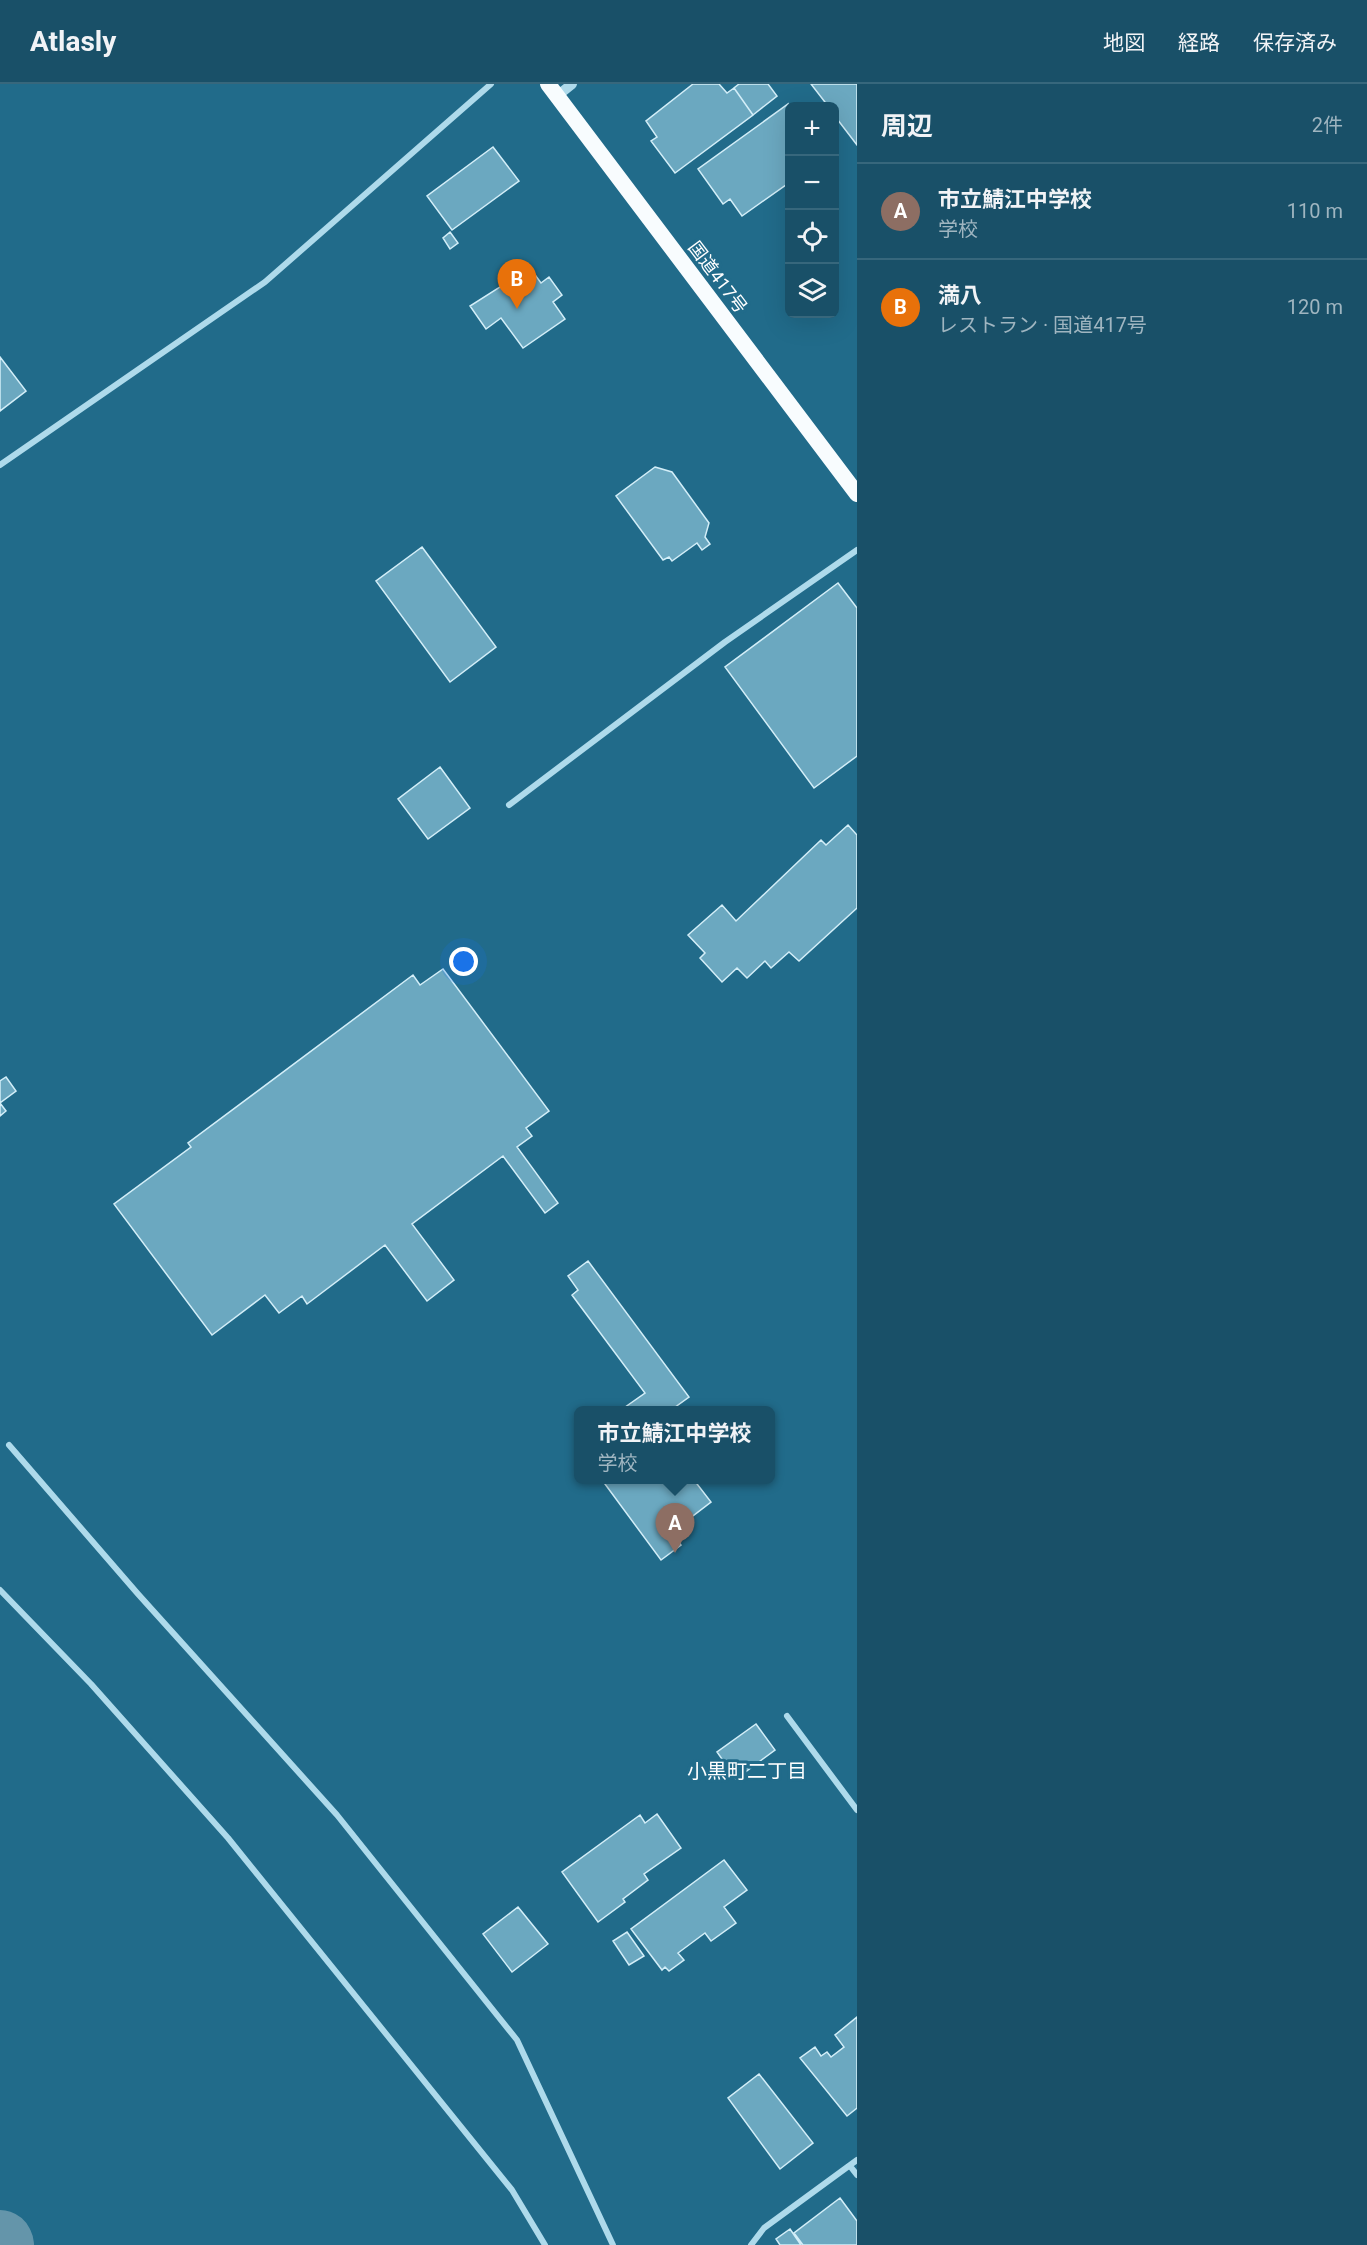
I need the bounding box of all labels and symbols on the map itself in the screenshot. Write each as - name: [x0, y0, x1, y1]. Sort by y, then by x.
- street label: 国道417号: [684, 237, 752, 317]
- pin: B: [498, 260, 536, 309]
- your location: [449, 947, 478, 976]
- pin: A: [656, 1504, 694, 1553]
- district label: 小黒町二丁目: [687, 1759, 807, 1783]

